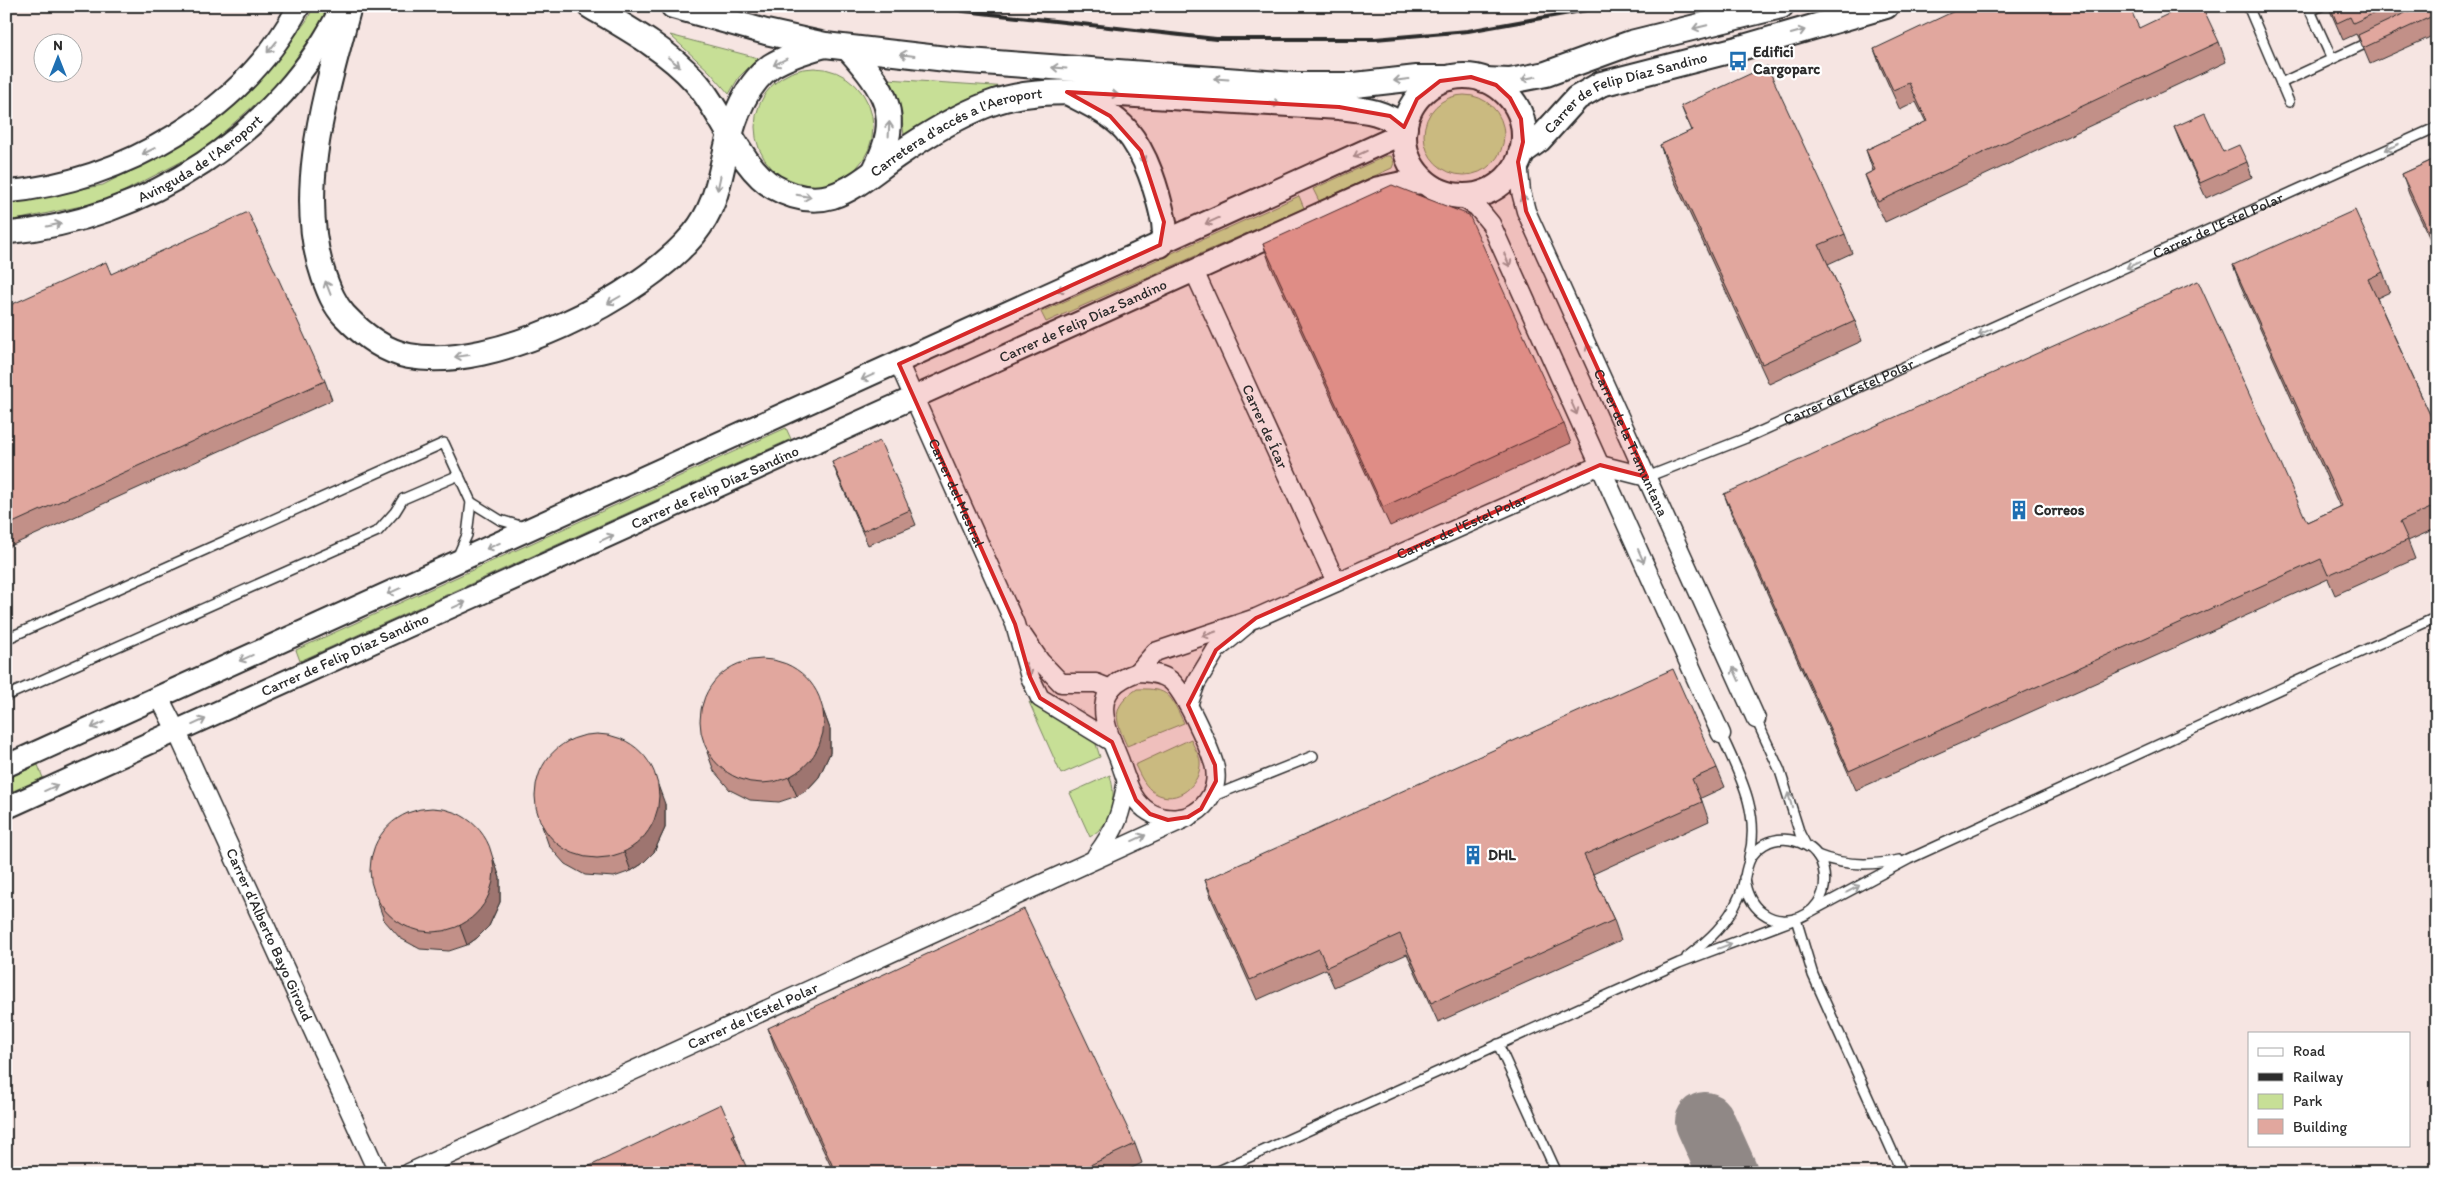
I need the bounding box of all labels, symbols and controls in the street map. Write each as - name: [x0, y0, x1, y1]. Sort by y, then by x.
- one-way arrow: [1692, 23, 1708, 32]
- one-way arrow: [1790, 26, 1806, 36]
- north arrow: [32, 32, 82, 82]
- text: N: [53, 37, 63, 54]
- one-way arrow: [266, 40, 277, 53]
- place label: Edifici Cargoparc: [1753, 43, 1820, 79]
- street label: Carrer de Felip Díaz Sandino: [1540, 48, 1709, 137]
- one-way arrow: [899, 50, 915, 60]
- bus stop icon: Edifici Cargoparc: [1727, 50, 1749, 72]
- one-way arrow: [667, 56, 680, 67]
- one-way arrow: [772, 57, 787, 67]
- one-way arrow: [1051, 63, 1067, 72]
- one-way arrow: [1521, 73, 1537, 83]
- one-way arrow: [1213, 75, 1229, 84]
- one-way arrow: [1393, 75, 1409, 85]
- street label: Carretera d'accés a l'Aeroport: [867, 84, 1043, 181]
- one-way arrow: [1102, 89, 1118, 98]
- one-way arrow: [1265, 99, 1281, 108]
- street label: Avinguda de l'Aeroport: [135, 111, 266, 206]
- one-way arrow: [884, 121, 893, 137]
- one-way arrow: [2385, 143, 2400, 153]
- one-way arrow: [141, 146, 156, 156]
- one-way arrow: [1138, 148, 1148, 163]
- one-way arrow: [1353, 150, 1368, 159]
- one-way arrow: [714, 174, 723, 190]
- street label: Carrer de l'Estel Polar: [2150, 188, 2286, 263]
- one-way arrow: [795, 191, 811, 201]
- one-way arrow: [1518, 195, 1528, 211]
- one-way arrow: [1205, 217, 1220, 227]
- one-way arrow: [46, 220, 62, 230]
- one-way arrow: [1502, 252, 1512, 267]
- one-way arrow: [2126, 261, 2141, 271]
- street label: Carrer de Felip Díaz Sandino: [996, 275, 1170, 367]
- one-way arrow: [323, 281, 333, 296]
- one-way arrow: [1057, 284, 1072, 294]
- one-way arrow: [607, 295, 621, 305]
- one-way arrow: [1978, 327, 1993, 337]
- one-way arrow: [1584, 344, 1594, 359]
- one-way arrow: [454, 351, 470, 361]
- street label: Carrer de l'Estel Polar: [1781, 355, 1917, 429]
- street label: Carrer de la Tramuntana: [1590, 366, 1672, 520]
- one-way arrow: [861, 373, 876, 383]
- street label: Carrer de Ícar: [1238, 382, 1292, 472]
- one-way arrow: [1569, 400, 1579, 415]
- street label: Carrer del Mestral: [924, 435, 989, 551]
- street label: Carrer de Felip Díaz Sandino: [628, 442, 802, 533]
- street label: Carrer de l'Estel Polar: [1394, 490, 1530, 563]
- building icon: Correos: [2008, 499, 2030, 521]
- place label: Correos: [2034, 501, 2085, 519]
- one-way arrow: [599, 532, 614, 542]
- one-way arrow: [486, 542, 501, 552]
- one-way arrow: [1636, 548, 1646, 563]
- one-way arrow: [387, 587, 402, 596]
- one-way arrow: [451, 599, 466, 609]
- street label: Carrer de Felip Díaz Sandino: [258, 609, 432, 700]
- one-way arrow: [1202, 629, 1218, 639]
- one-way arrow: [239, 653, 254, 663]
- one-way arrow: [1024, 662, 1033, 678]
- one-way arrow: [1730, 667, 1740, 682]
- one-way arrow: [191, 716, 206, 726]
- one-way arrow: [91, 720, 106, 730]
- one-way arrow: [43, 783, 58, 793]
- one-way arrow: [1785, 792, 1794, 808]
- one-way arrow: [1131, 833, 1146, 843]
- building icon: DHL: [1462, 844, 1484, 866]
- street label: Carrer d'Alberto Bayo Giroud: [222, 845, 317, 1024]
- place label: DHL: [1488, 846, 1516, 864]
- one-way arrow: [1845, 883, 1860, 893]
- one-way arrow: [1717, 941, 1732, 950]
- street label: Carrer de l'Estel Polar: [685, 978, 821, 1053]
- legend: [2248, 1032, 2410, 1146]
- text: Road: [2293, 1042, 2326, 1060]
- text: Railway: [2293, 1068, 2343, 1086]
- text: Park: [2293, 1092, 2323, 1110]
- text: Building: [2293, 1118, 2347, 1136]

